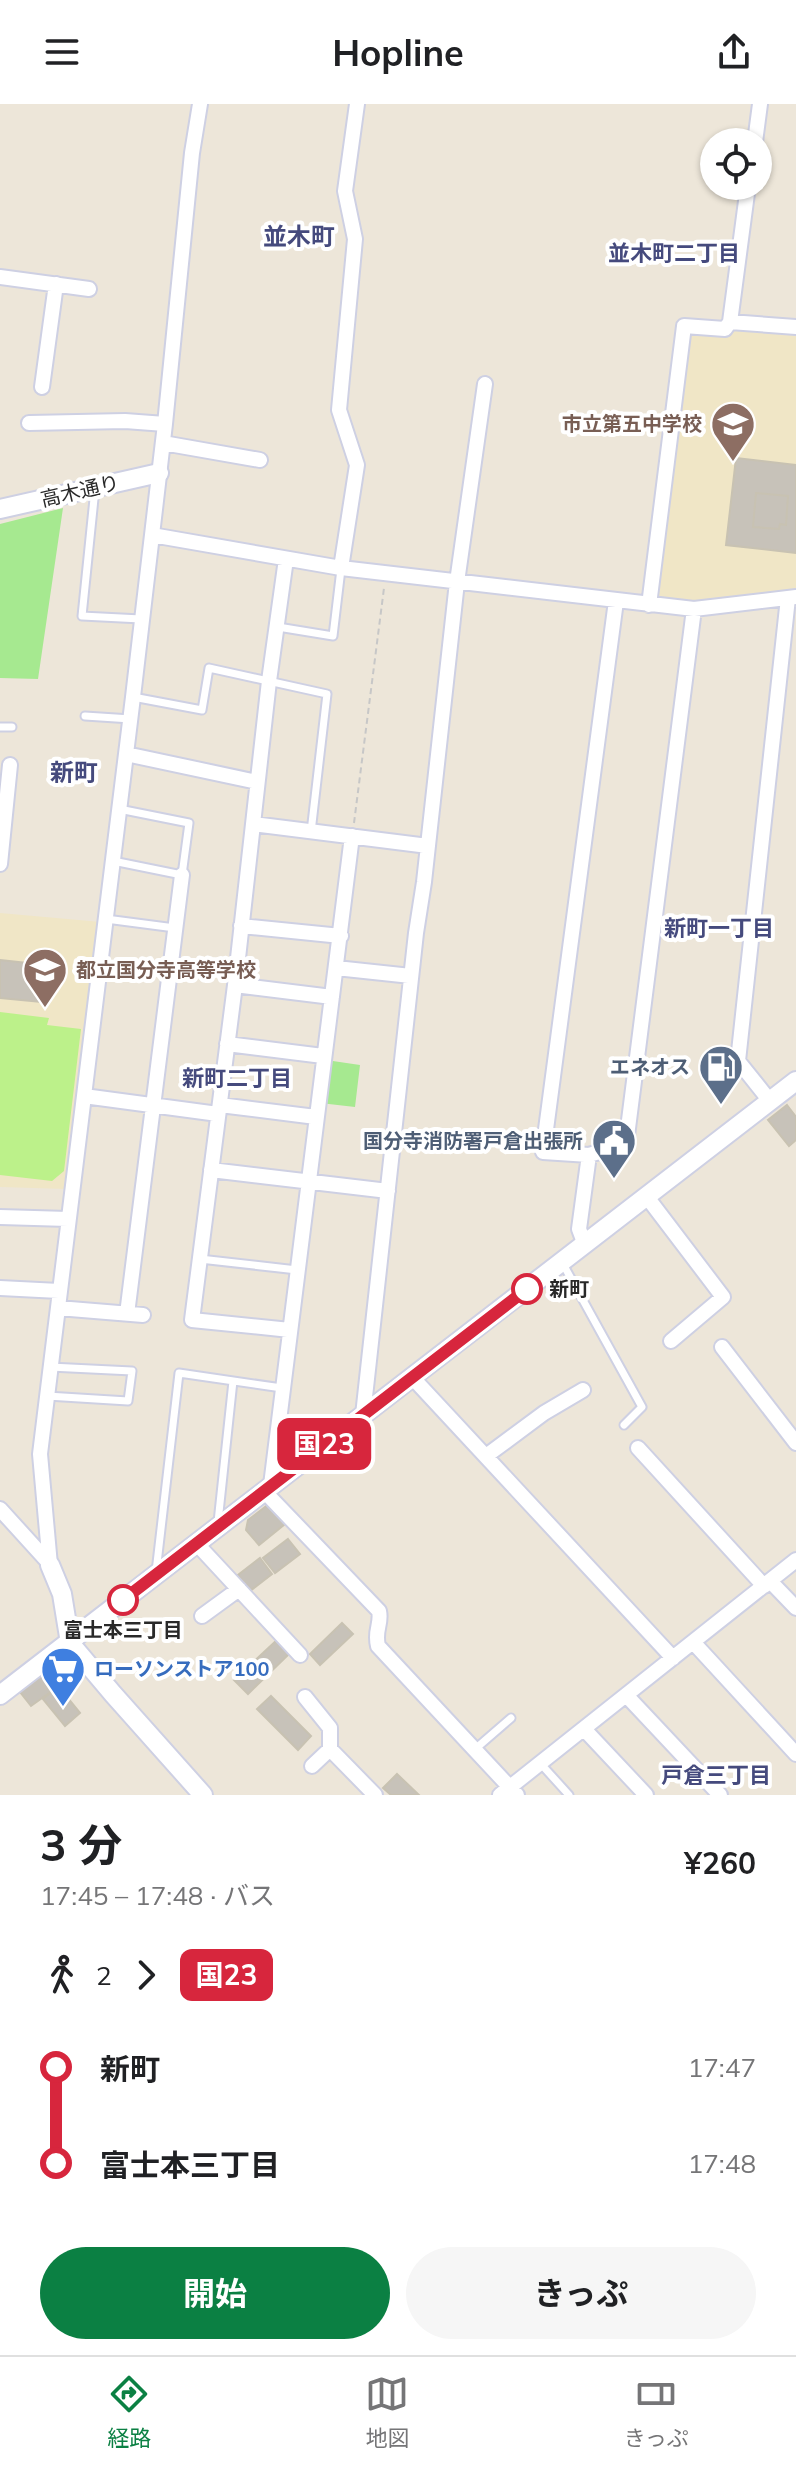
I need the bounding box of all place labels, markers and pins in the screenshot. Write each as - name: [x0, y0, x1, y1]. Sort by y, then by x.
- school or university icon: 市立第五中学校: [709, 400, 757, 463]
- place label: 市立第五中学校: [562, 411, 702, 436]
- school or university icon: 都立国分寺高等学校: [21, 946, 69, 1009]
- place label: 都立国分寺高等学校: [76, 957, 256, 982]
- fuel station icon: エネオス: [697, 1043, 745, 1106]
- place label: エネオス: [610, 1054, 690, 1079]
- public building icon: 国分寺消防署戸倉出張所: [590, 1117, 638, 1180]
- place label: 国分寺消防署戸倉出張所: [363, 1128, 583, 1153]
- marker: 新町: [512, 1274, 542, 1304]
- place label: 新町: [549, 1276, 589, 1301]
- marker: 富士本三丁目: [108, 1585, 138, 1615]
- place label: 富士本三丁目: [63, 1617, 183, 1642]
- supermarket icon: ローソンストア100: [39, 1645, 87, 1708]
- place label: ローソンストア100: [94, 1656, 270, 1681]

